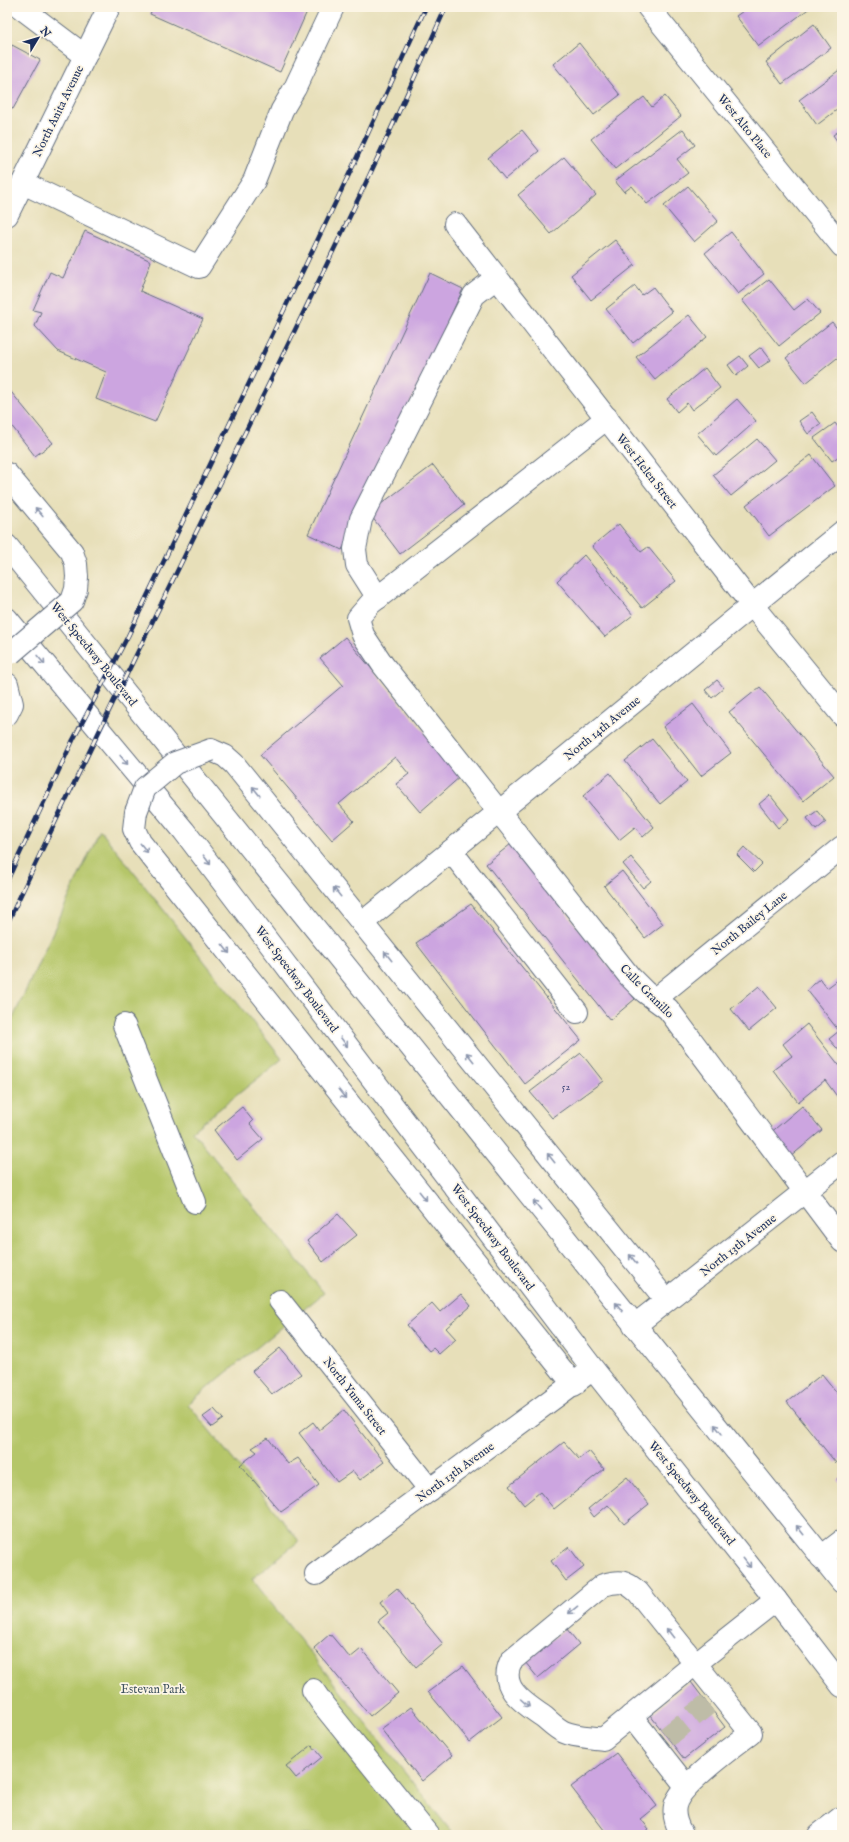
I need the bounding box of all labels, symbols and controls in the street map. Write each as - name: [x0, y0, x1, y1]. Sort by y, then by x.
- north arrow: [18, 18, 58, 58]
- text: N: [36, 24, 54, 41]
- street label: North Anita Avenue: [30, 62, 87, 160]
- street label: West Alto Place: [714, 91, 775, 162]
- street label: West Helen Street: [613, 431, 680, 512]
- one-way arrow: [35, 507, 44, 517]
- street label: West Speedway Boulevard: [46, 599, 141, 710]
- one-way arrow: [37, 655, 46, 665]
- street label: North 14th Avenue: [561, 693, 644, 764]
- one-way arrow: [120, 754, 129, 765]
- one-way arrow: [251, 786, 260, 797]
- one-way arrow: [140, 842, 149, 853]
- one-way arrow: [202, 855, 211, 866]
- one-way arrow: [333, 887, 342, 898]
- street label: North Bailey Lane: [708, 888, 791, 959]
- street label: West Speedway Boulevard: [251, 923, 342, 1037]
- one-way arrow: [222, 943, 231, 954]
- one-way arrow: [384, 950, 393, 961]
- street label: Calle Granillo: [617, 961, 677, 1022]
- one-way arrow: [340, 1036, 349, 1047]
- one-way arrow: [465, 1051, 474, 1062]
- house number: 52: [562, 1081, 570, 1094]
- one-way arrow: [338, 1089, 347, 1100]
- one-way arrow: [547, 1152, 556, 1163]
- street label: West Speedway Boulevard: [447, 1181, 538, 1295]
- one-way arrow: [419, 1190, 428, 1201]
- one-way arrow: [533, 1200, 541, 1211]
- street label: North 13th Avenue: [697, 1211, 780, 1280]
- one-way arrow: [629, 1254, 637, 1265]
- one-way arrow: [614, 1301, 623, 1312]
- street label: North Yuma Street: [320, 1354, 390, 1438]
- one-way arrow: [714, 1424, 722, 1435]
- street label: West Speedway Boulevard: [644, 1438, 739, 1549]
- street label: North 13th Avenue: [413, 1439, 498, 1506]
- one-way arrow: [795, 1525, 804, 1536]
- one-way arrow: [743, 1557, 752, 1568]
- one-way arrow: [567, 1605, 578, 1614]
- one-way arrow: [666, 1627, 675, 1638]
- park label: Estevan Park: [121, 1682, 186, 1697]
- one-way arrow: [520, 1698, 530, 1708]

